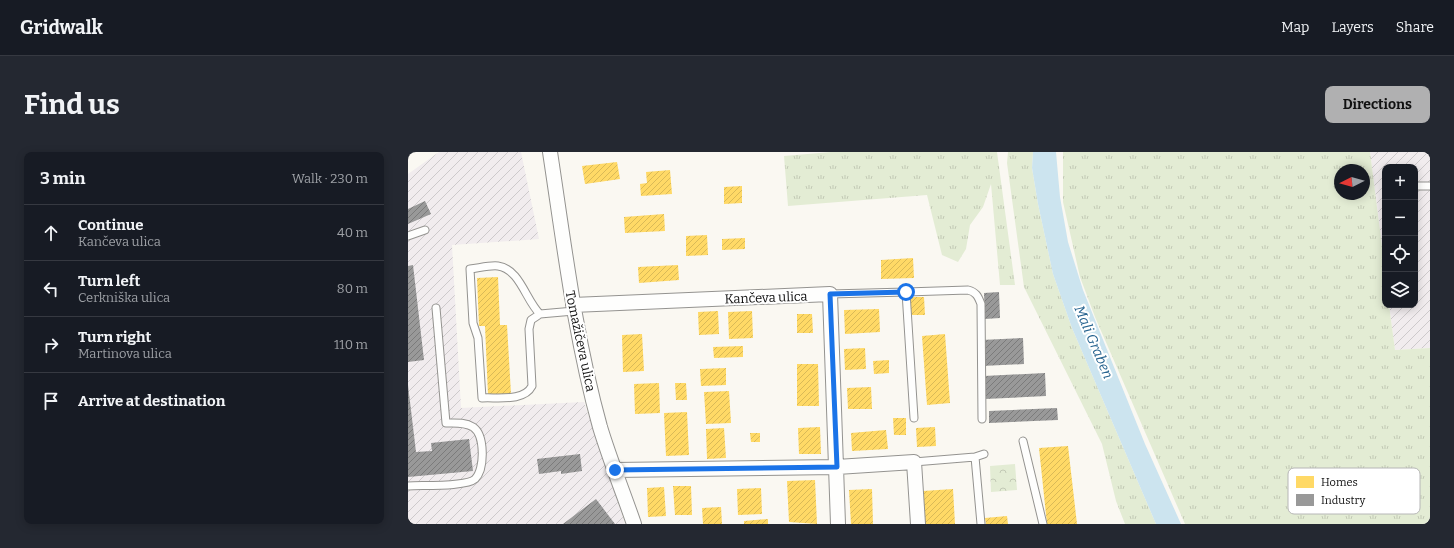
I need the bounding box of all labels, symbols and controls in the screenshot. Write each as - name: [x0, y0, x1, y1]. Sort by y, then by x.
- text: Gridwalk: [20, 16, 103, 39]
- text: Map: [1281, 19, 1309, 36]
- text: Layers: [1331, 19, 1374, 36]
- text: Share: [1396, 19, 1434, 36]
- button: Directions: [1325, 86, 1430, 123]
- text: Find us: [24, 88, 120, 121]
- north arrow: [1334, 164, 1370, 200]
- map controls: [1382, 164, 1418, 308]
- button: +: [1382, 164, 1418, 200]
- text: 3 min: [40, 168, 85, 189]
- text: Walk · 230 m: [292, 171, 368, 186]
- button: −: [1382, 200, 1418, 236]
- text: Continue: [78, 216, 144, 234]
- icon: ahead: [40, 222, 62, 244]
- text: 40 m: [337, 225, 368, 240]
- text: Kančeva ulica: [78, 234, 161, 249]
- button: locate: [1382, 236, 1418, 272]
- text: Turn left: [78, 272, 140, 290]
- button: layers: [1382, 272, 1418, 308]
- icon: left: [40, 278, 62, 300]
- text: 80 m: [337, 281, 368, 296]
- route start: [897, 283, 915, 301]
- street label: Tomažičeva ulica: [562, 289, 599, 393]
- street label: Kančeva ulica: [724, 289, 808, 306]
- text: Cerkniška ulica: [78, 290, 170, 305]
- water label: Mali Graben: [1070, 303, 1117, 381]
- text: Turn right: [78, 328, 151, 346]
- icon: right: [40, 334, 62, 356]
- text: 110 m: [334, 337, 368, 352]
- text: Martinova ulica: [78, 346, 172, 361]
- icon: arrive: [40, 390, 62, 412]
- text: Arrive at destination: [78, 392, 225, 410]
- route end: [606, 461, 624, 479]
- legend: [1288, 468, 1420, 514]
- text: Homes: [1321, 476, 1358, 489]
- text: Industry: [1321, 494, 1365, 507]

